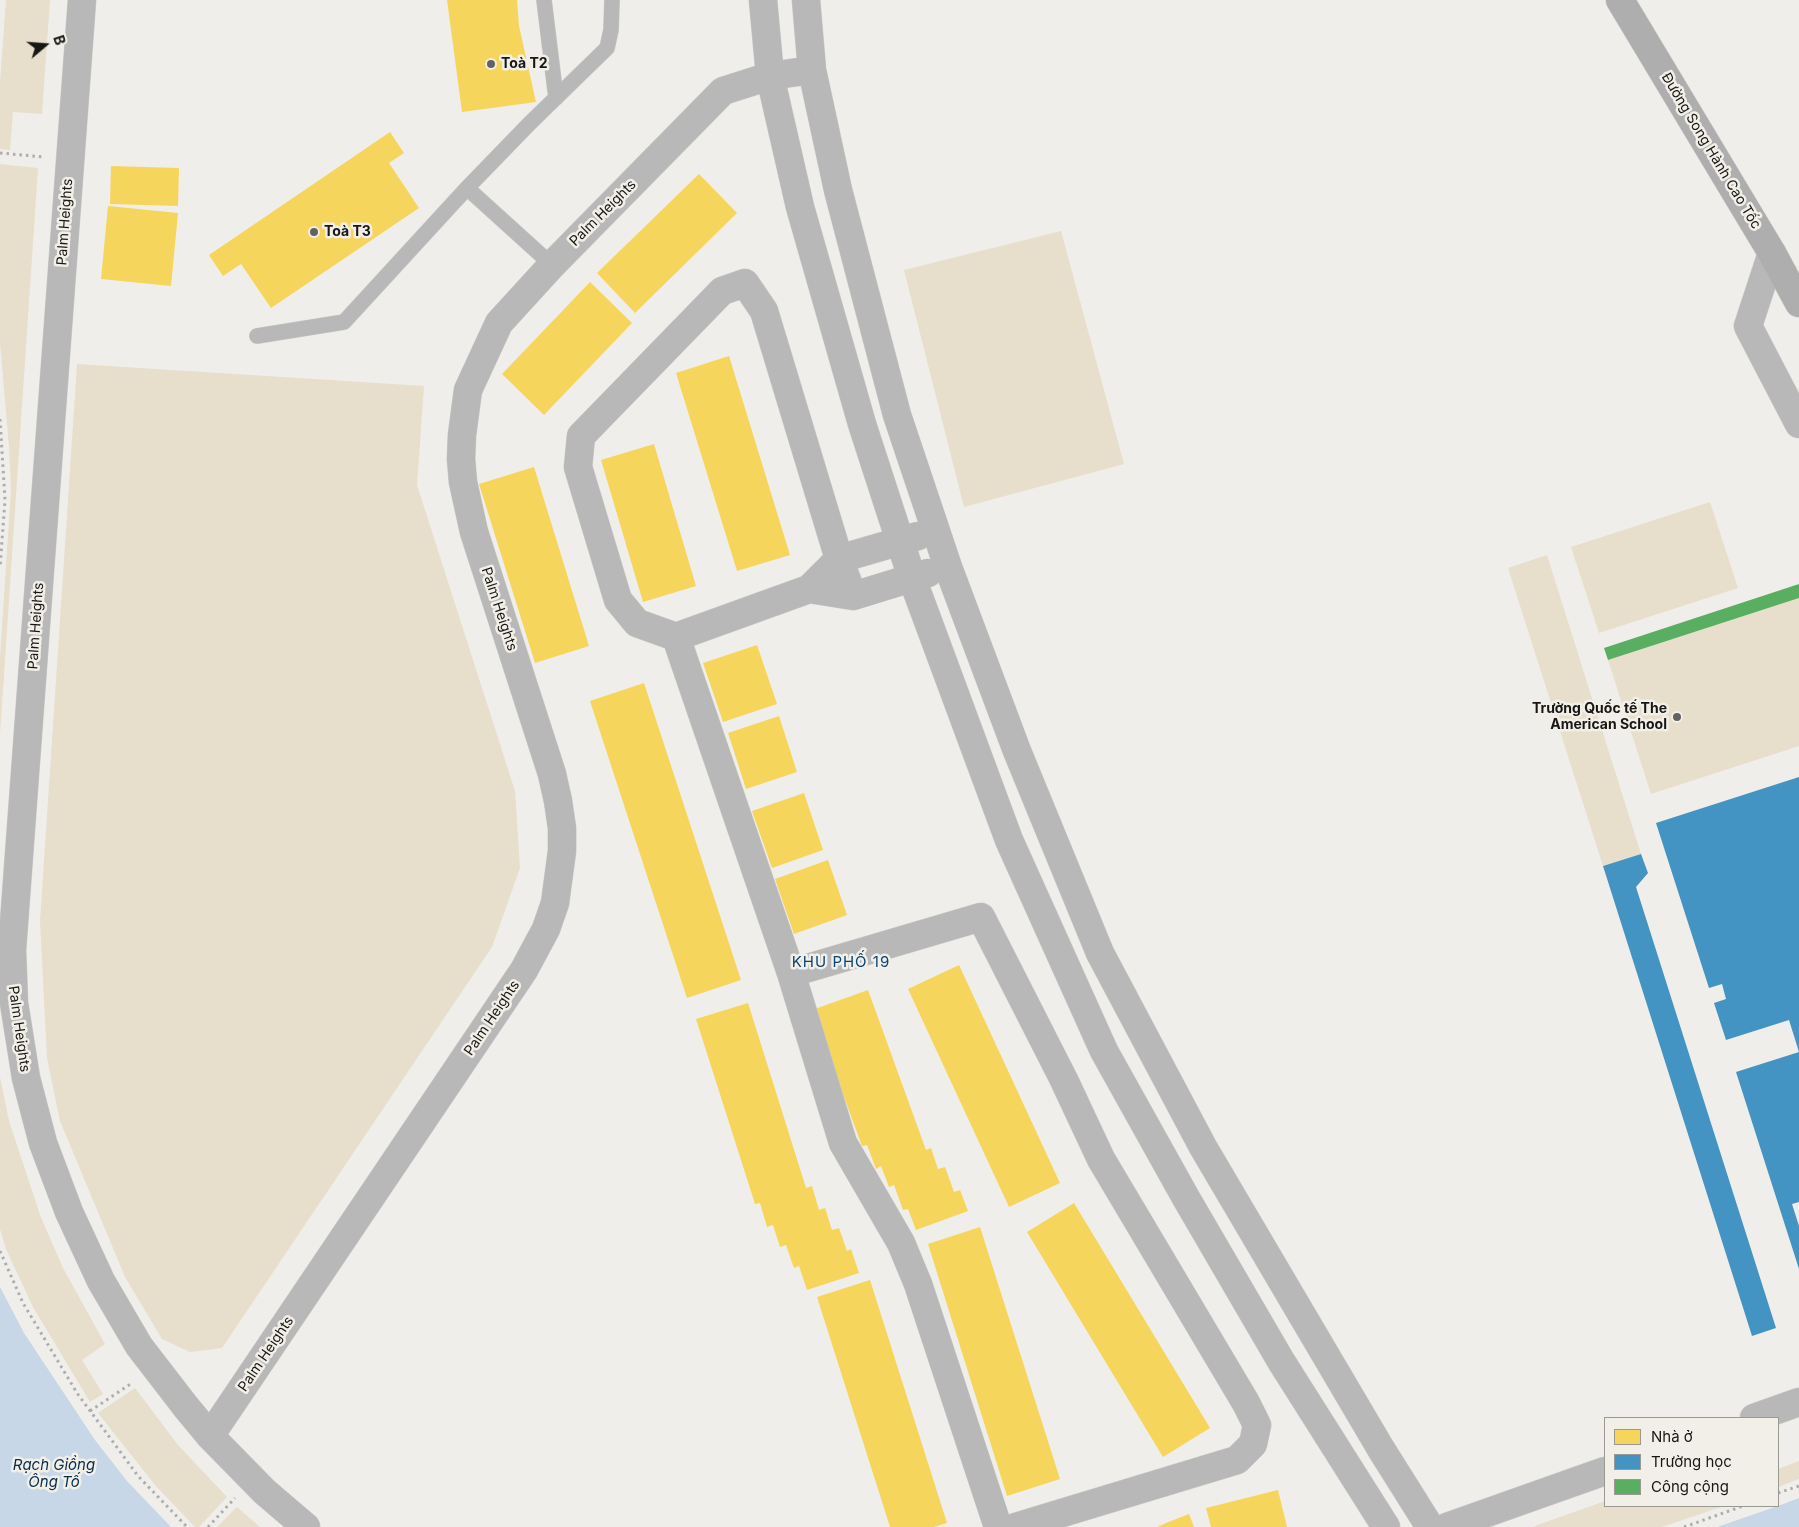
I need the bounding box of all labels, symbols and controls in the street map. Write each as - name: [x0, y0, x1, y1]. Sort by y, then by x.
- north arrow: [20, 20, 70, 70]
- text: B: [50, 33, 69, 47]
- place label: Toà T2: [501, 56, 548, 72]
- marker: Toà T2: [485, 58, 497, 70]
- street label: Đường Song Hành Cao Tốc: [1658, 70, 1764, 232]
- street label: Palm Heights: [566, 176, 640, 250]
- street label: Palm Heights: [54, 178, 76, 266]
- place label: Toà T3: [324, 224, 371, 240]
- marker: Toà T3: [308, 226, 320, 238]
- street label: Palm Heights: [478, 565, 520, 653]
- street label: Palm Heights: [25, 582, 47, 670]
- place label: Trường Quốc tế The American School: [1532, 701, 1667, 734]
- marker: Trường Quốc tế The American School: [1671, 711, 1683, 723]
- district label: KHU PHỐ 19: [791, 953, 891, 971]
- street label: Palm Heights: [461, 977, 523, 1059]
- street label: Palm Heights: [5, 985, 33, 1073]
- street label: Palm Heights: [235, 1313, 297, 1395]
- legend: [1604, 1417, 1779, 1507]
- text: Nhà ở: [1651, 1427, 1693, 1446]
- text: Trường học: [1651, 1452, 1732, 1471]
- water label: Rạch Giồng Ông Tố: [13, 1456, 95, 1491]
- text: Công cộng: [1651, 1477, 1729, 1496]

